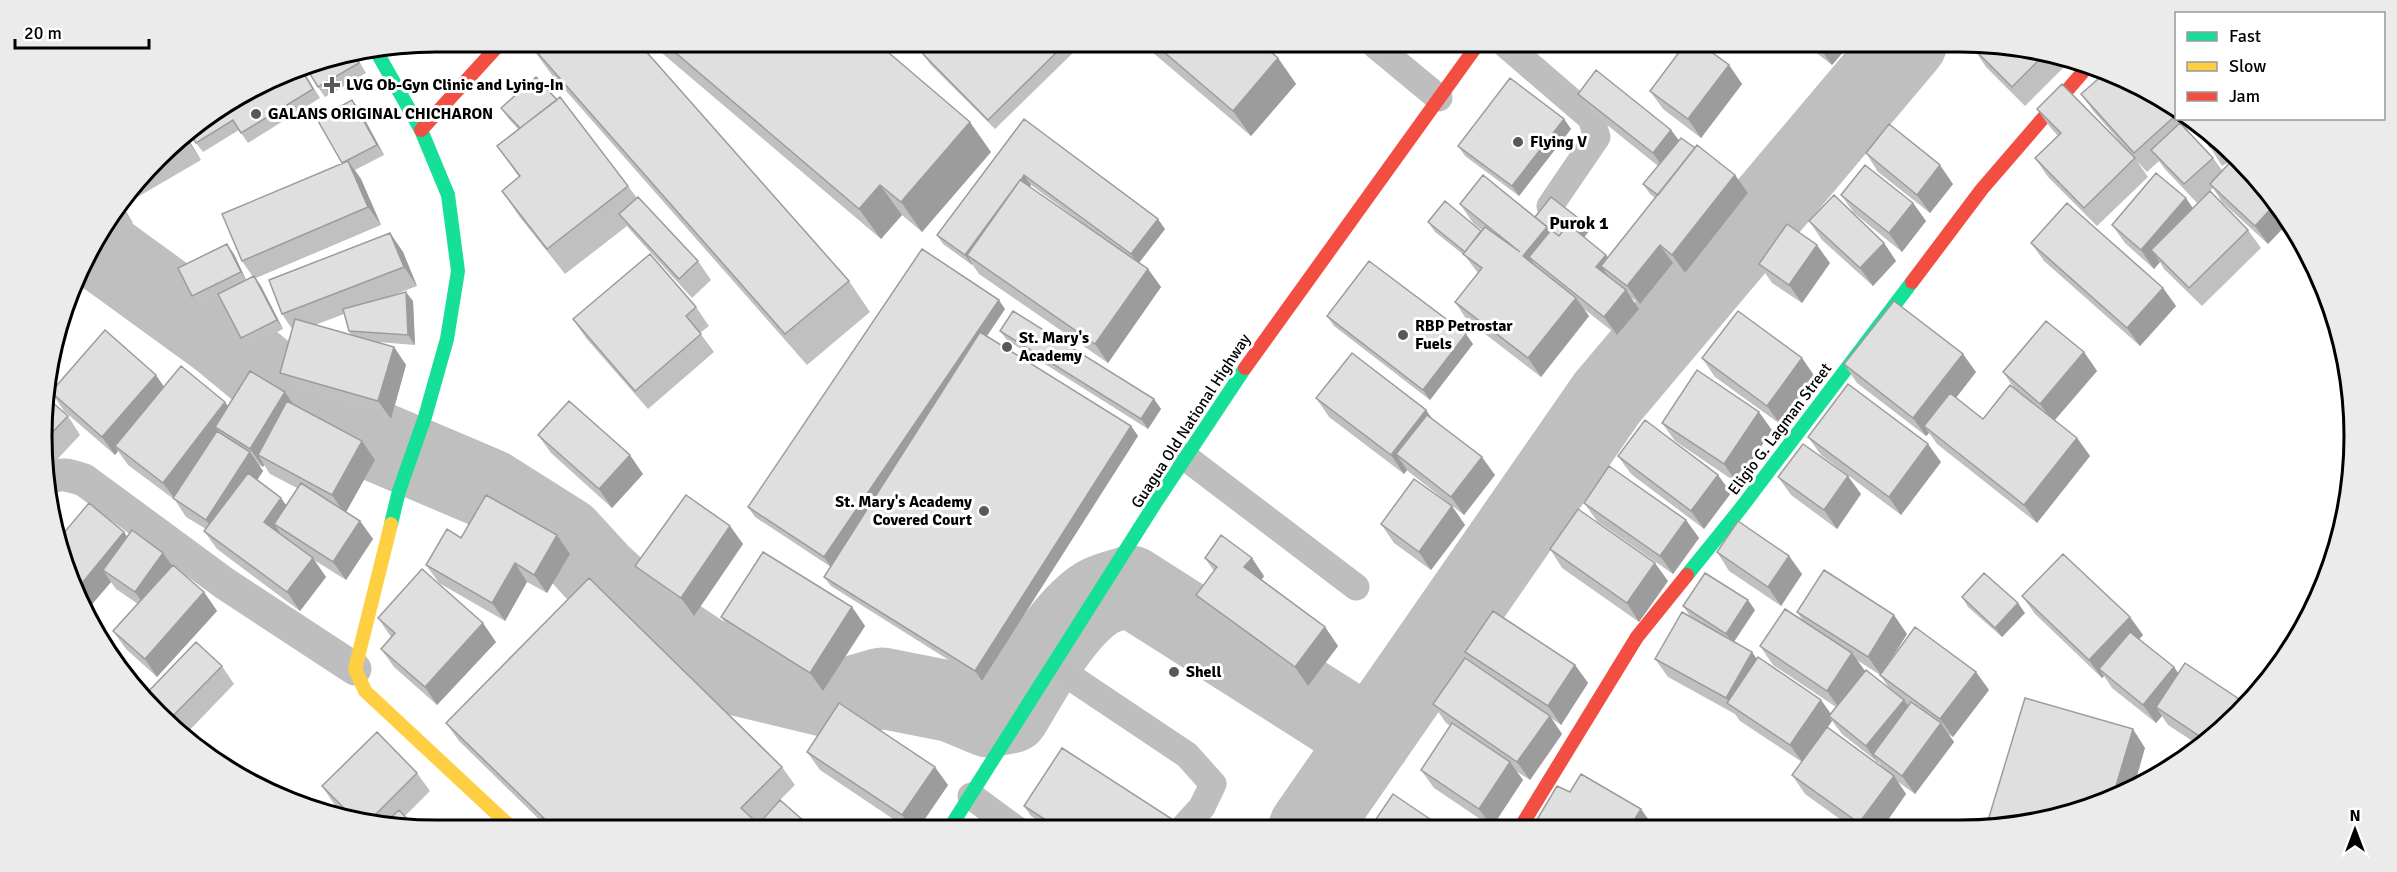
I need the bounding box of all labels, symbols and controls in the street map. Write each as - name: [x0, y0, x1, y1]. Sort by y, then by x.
- scale bar: [15, 12, 148, 50]
- legend: [2175, 12, 2385, 120]
- text: 20 m: [24, 22, 62, 44]
- text: Fast: [2229, 25, 2261, 47]
- text: Slow: [2229, 55, 2266, 77]
- place label: LVG Ob-Gyn Clinic and Lying-In: [346, 75, 564, 95]
- marker: LVG Ob-Gyn Clinic and Lying-In: [323, 76, 341, 94]
- text: Jam: [2229, 85, 2260, 107]
- place label: GALANS ORIGINAL CHICHARON: [268, 104, 493, 124]
- marker: GALANS ORIGINAL CHICHARON: [249, 107, 263, 121]
- place label: Flying V: [1530, 132, 1587, 152]
- marker: Flying V: [1511, 135, 1525, 149]
- district label: Purok 1: [1549, 212, 1609, 234]
- place label: RBP Petrostar Fuels: [1415, 316, 1513, 354]
- place label: St. Mary's Academy: [1019, 328, 1089, 366]
- marker: RBP Petrostar Fuels: [1396, 328, 1410, 342]
- street label: Guagua Old National Highway: [1127, 330, 1255, 512]
- marker: St. Mary's Academy: [1000, 340, 1014, 354]
- street label: Eligio G. Lagman Street: [1724, 359, 1836, 499]
- place label: St. Mary's Academy Covered Court: [835, 492, 972, 530]
- marker: St. Mary's Academy Covered Court: [977, 504, 991, 518]
- place label: Shell: [1186, 662, 1221, 682]
- marker: Shell: [1167, 665, 1181, 679]
- north arrow: [2325, 800, 2385, 860]
- text: N: [2349, 806, 2361, 826]

